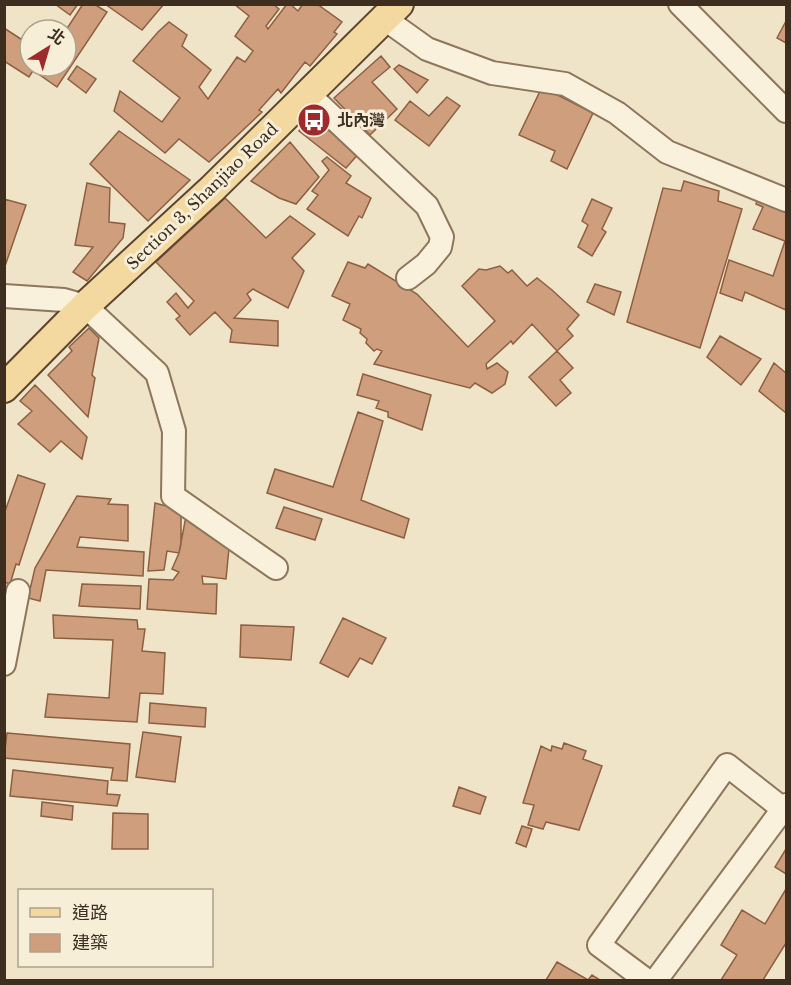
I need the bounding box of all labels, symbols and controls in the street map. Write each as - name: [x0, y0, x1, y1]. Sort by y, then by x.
- north arrow: [18, 18, 78, 78]
- text: 北: [45, 23, 69, 49]
- bus stop icon: 北內灣: [296, 102, 332, 138]
- place label: 北內灣: [337, 110, 385, 130]
- street label: Section 3, Shanjiao Road: [122, 118, 282, 274]
- legend: [18, 889, 213, 967]
- text: 道路: [72, 902, 108, 924]
- text: 建築: [72, 932, 108, 954]

